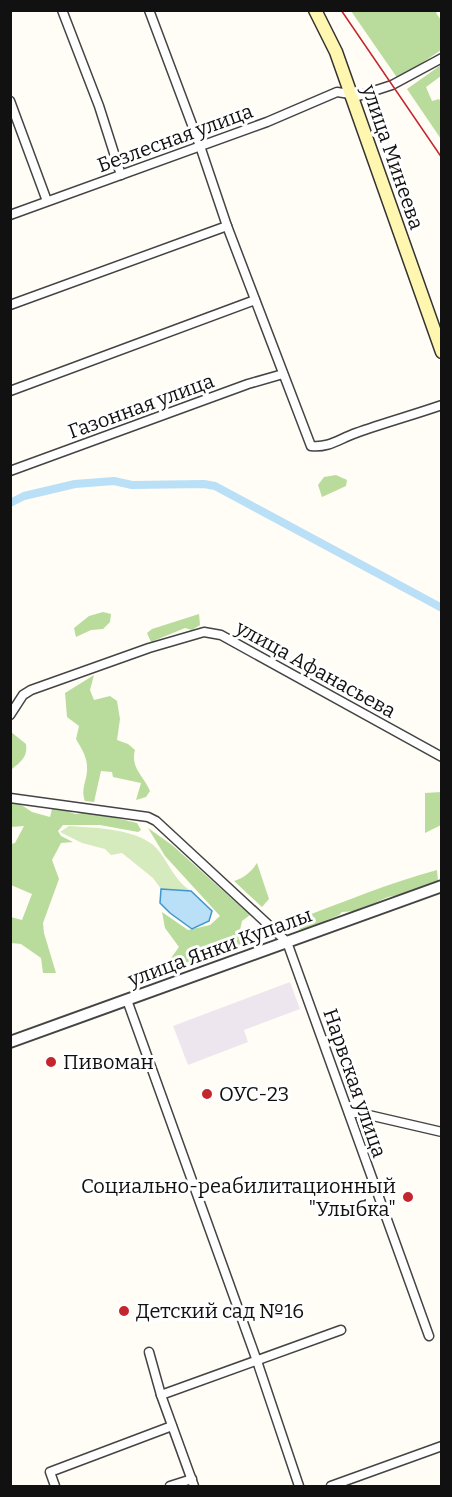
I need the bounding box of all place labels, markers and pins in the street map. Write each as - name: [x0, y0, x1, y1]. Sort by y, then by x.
- place label: Пивоман: [63, 1050, 154, 1074]
- marker: Пивоман: [44, 1055, 58, 1069]
- place label: ОУС-23: [219, 1082, 289, 1106]
- marker: ОУС-23: [200, 1087, 214, 1101]
- place label: Социально-реабилитационный "Улыбка": [81, 1174, 396, 1221]
- marker: Социально-реабилитационный "Улыбка": [401, 1190, 415, 1204]
- place label: Детский сад №16: [136, 1299, 304, 1323]
- marker: Детский сад №16: [117, 1304, 131, 1318]

